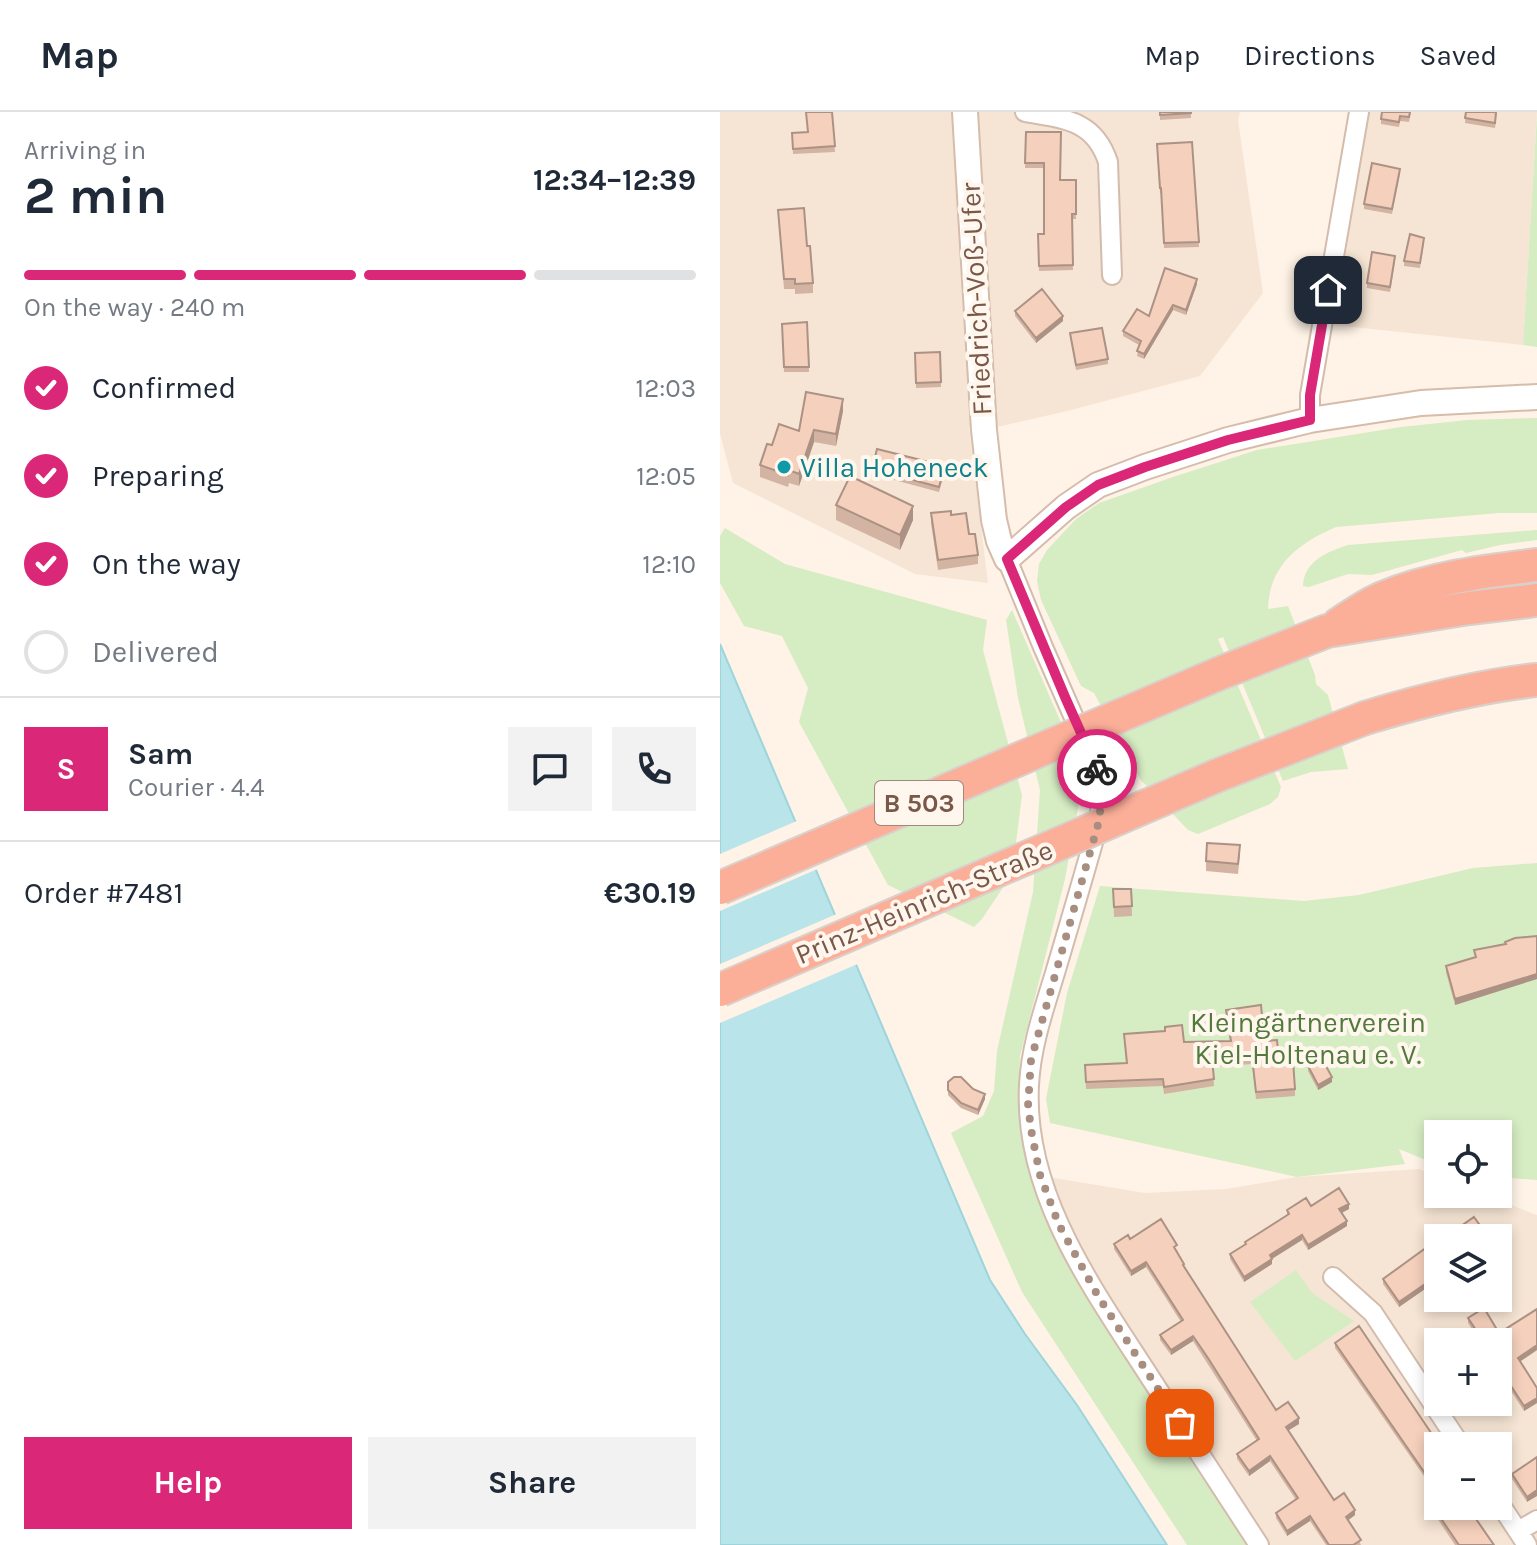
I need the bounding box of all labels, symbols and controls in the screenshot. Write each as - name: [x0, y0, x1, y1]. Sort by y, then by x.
- text: Map: [40, 33, 119, 78]
- text: Map: [1145, 39, 1200, 72]
- text: Directions: [1244, 39, 1376, 72]
- text: Saved: [1420, 39, 1497, 72]
- text: Arriving in: [24, 135, 146, 166]
- text: 12:34–12:39: [533, 162, 696, 198]
- text: 2 min: [24, 165, 167, 226]
- street label: Friedrich-Voß-Ufer: [953, 181, 999, 416]
- pin: [1294, 256, 1362, 324]
- icon: home: [1306, 268, 1350, 312]
- text: On the way · 240 m: [24, 292, 245, 323]
- icon: check: [24, 366, 68, 410]
- text: Confirmed: [92, 370, 236, 406]
- text: 12:03: [636, 373, 696, 404]
- place label: Villa Hoheneck: [800, 451, 989, 484]
- icon: check: [24, 454, 68, 498]
- text: Preparing: [92, 458, 224, 494]
- marker: Villa Hoheneck: [775, 458, 793, 476]
- text: 12:05: [636, 461, 696, 492]
- icon: check: [24, 542, 68, 586]
- text: On the way: [92, 546, 241, 582]
- text: 12:10: [642, 549, 696, 580]
- text: Delivered: [92, 634, 219, 670]
- button: chat: [508, 727, 592, 811]
- button: phone: [612, 727, 696, 811]
- courier: [1057, 729, 1137, 809]
- text: Sam: [128, 736, 193, 772]
- icon: bike: [1075, 747, 1119, 791]
- text: S: [56, 751, 76, 787]
- text: Courier · 4.4: [128, 772, 264, 803]
- road number: B 503: [875, 781, 963, 825]
- street label: Prinz-Heinrich-Straße: [790, 833, 1058, 971]
- text: Order #7481: [24, 875, 183, 911]
- text: €30.19: [604, 875, 696, 911]
- park label: Kleingärtnerverein Kiel-Holtenau e. V.: [1190, 1006, 1426, 1071]
- map controls: [1424, 1120, 1512, 1520]
- button: locate: [1424, 1120, 1512, 1208]
- button: layers: [1424, 1224, 1512, 1312]
- button: +: [1424, 1328, 1512, 1416]
- pin: [1146, 1389, 1214, 1457]
- icon: bag: [1158, 1401, 1202, 1445]
- button: −: [1424, 1432, 1512, 1520]
- button: Help: [24, 1437, 352, 1529]
- button: Share: [368, 1437, 696, 1529]

